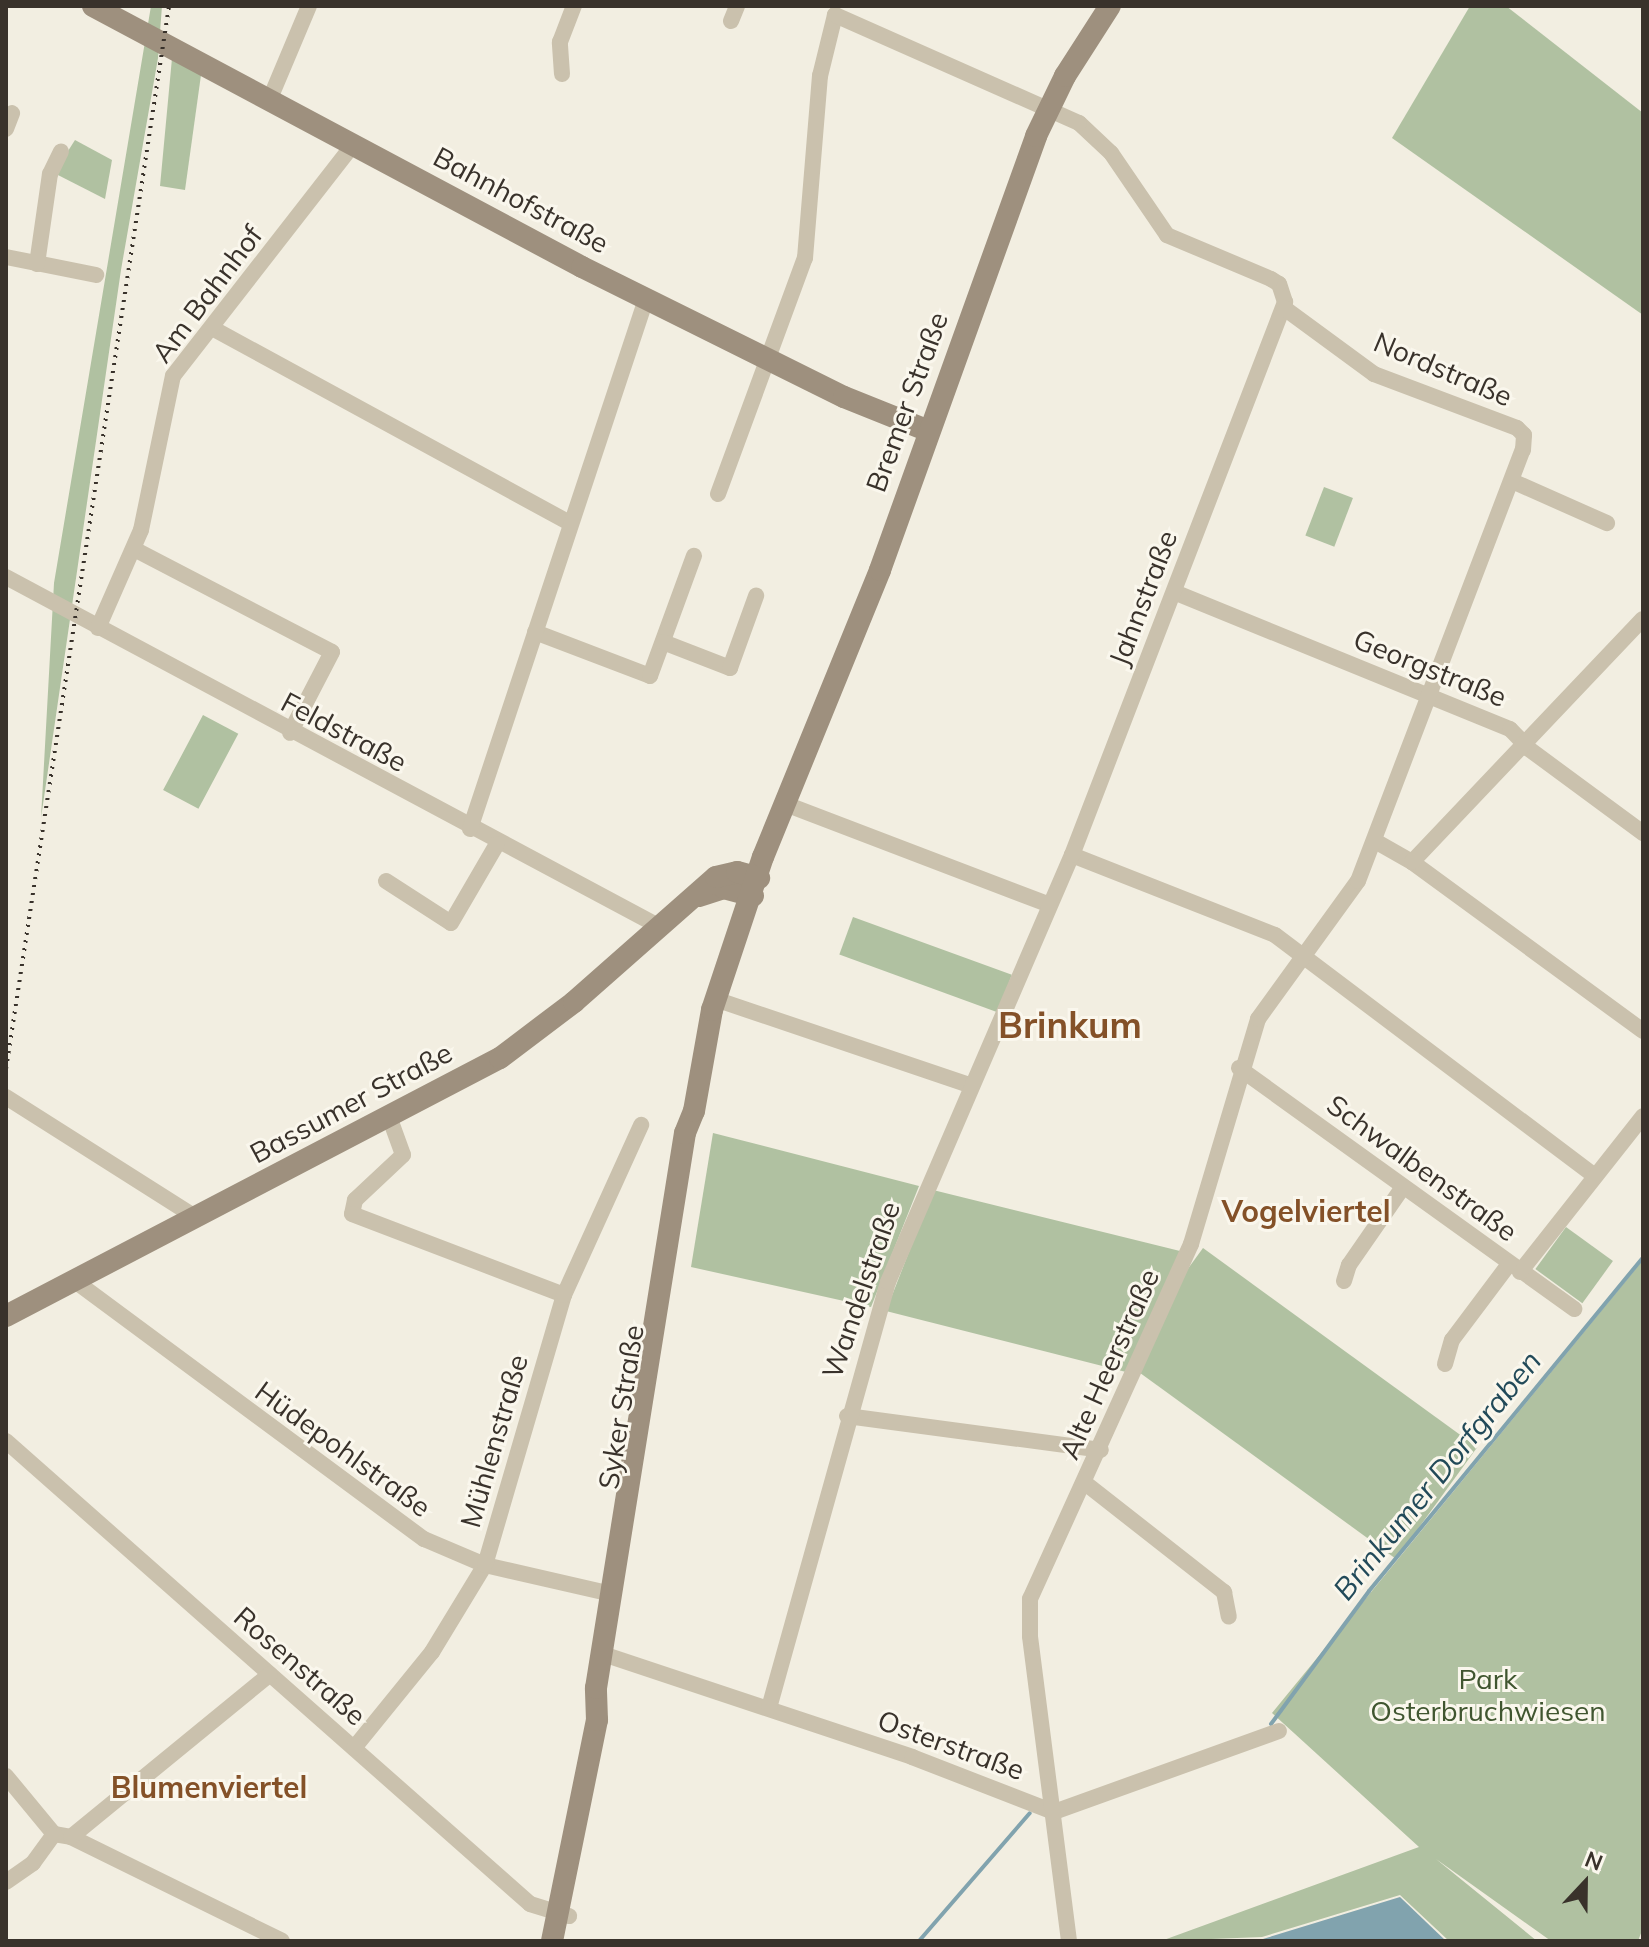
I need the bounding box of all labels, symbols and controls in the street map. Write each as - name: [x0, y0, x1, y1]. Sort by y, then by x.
- street label: Bahnhofstraße: [428, 140, 614, 260]
- street label: Am Bahnhof: [145, 219, 269, 369]
- street label: Bremer Straße: [859, 308, 955, 496]
- street label: Nordstraße: [1369, 325, 1517, 413]
- street label: Jahnstraße: [1102, 526, 1184, 670]
- street label: Georgstraße: [1349, 622, 1511, 714]
- street label: Feldstraße: [276, 685, 412, 779]
- district label: Brinkum: [998, 1003, 1142, 1047]
- street label: Bassumer Straße: [244, 1036, 458, 1170]
- street label: Schwalbenstraße: [1320, 1088, 1524, 1248]
- district label: Vogelviertel: [1221, 1193, 1391, 1229]
- street label: Wandelstraße: [815, 1197, 907, 1383]
- street label: Alte Heerstraße: [1052, 1264, 1166, 1464]
- street label: Syker Straße: [591, 1322, 651, 1492]
- water label: Brinkumer Dorfgraben: [1326, 1343, 1548, 1607]
- street label: Mühlenstraße: [453, 1351, 535, 1531]
- street label: Hüdepohlstraße: [249, 1374, 437, 1524]
- street label: Rosenstraße: [227, 1600, 373, 1732]
- park label: Park Osterbruchwiesen: [1370, 1662, 1606, 1728]
- street label: Osterstraße: [873, 1703, 1029, 1787]
- district label: Blumenviertel: [111, 1769, 307, 1805]
- north arrow: [1545, 1843, 1625, 1923]
- text: N: [1581, 1845, 1607, 1877]

